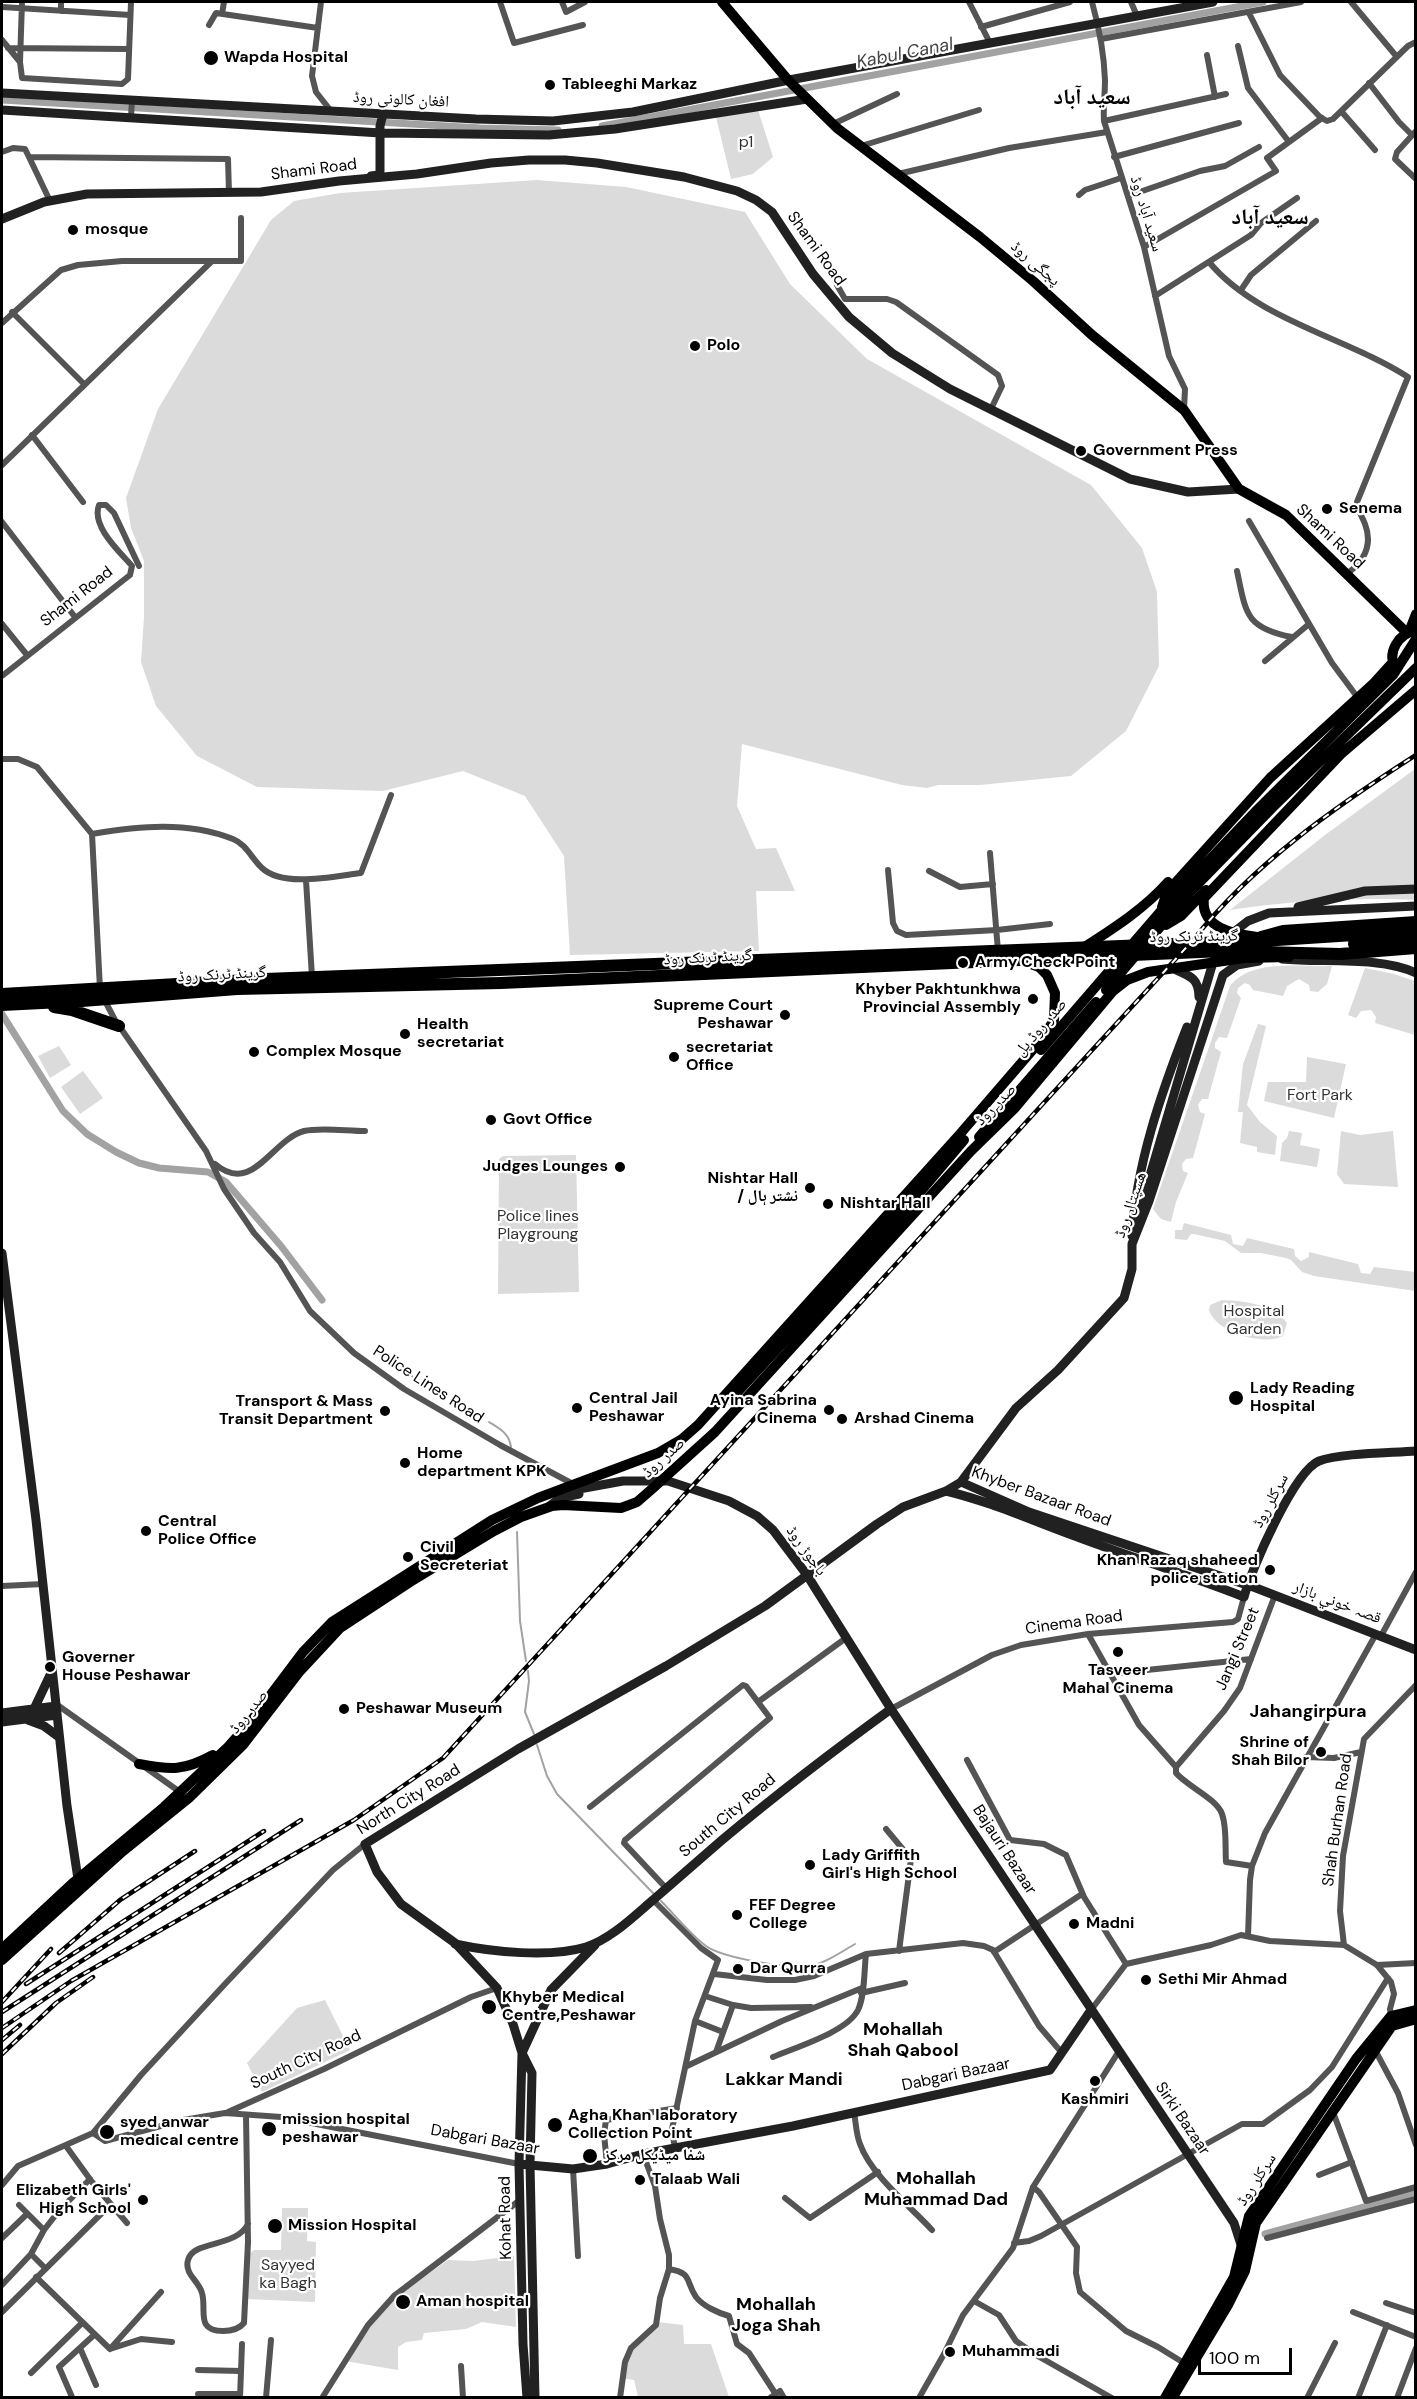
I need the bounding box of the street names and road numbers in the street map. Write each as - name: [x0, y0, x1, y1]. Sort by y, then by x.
- street label: افغان کالونی روڈ: [352, 88, 450, 112]
- street label: Shami Road: [270, 155, 358, 185]
- street label: سعید آباد روڈ: [1125, 174, 1167, 254]
- street label: Shami Road: [783, 208, 849, 290]
- street label: پجگی روڈ: [1006, 237, 1064, 291]
- street label: Shami Road: [1292, 500, 1368, 574]
- street label: Shami Road: [37, 563, 117, 631]
- street label: گرینڈ ٹرنک روڈ: [1150, 927, 1238, 947]
- street label: گرینڈ ٹرنک روڈ: [663, 946, 753, 970]
- street label: گرینڈ ٹرنک روڈ: [177, 963, 267, 987]
- street label: صدر روڈ پل: [1011, 995, 1071, 1061]
- street label: صدر روڈ: [971, 1080, 1021, 1130]
- street label: ھسپتال روڈ: [1111, 1170, 1151, 1240]
- street label: Police Lines Road: [369, 1342, 487, 1428]
- street label: صدر روڈ: [639, 1434, 689, 1482]
- street label: Khyber Bazaar Road: [969, 1463, 1113, 1531]
- street label: سرکلر روڈ: [1249, 1471, 1293, 1531]
- street label: باجوڑ روڈ: [782, 1522, 830, 1580]
- street label: قصہ خوني بازار: [1290, 1577, 1384, 1629]
- street label: Jangi Street: [1212, 1605, 1264, 1693]
- street label: Cinema Road: [1024, 1607, 1124, 1639]
- street label: صدر روڈ: [226, 1686, 272, 1738]
- street label: Shah Burhan Road: [1319, 1752, 1357, 1888]
- street label: North City Road: [354, 1761, 464, 1839]
- street label: South City Road: [676, 1770, 780, 1862]
- street label: Bajauri Bazaar: [968, 1802, 1040, 1898]
- street label: South City Road: [248, 2026, 364, 2094]
- street label: Dabgari Bazaar: [900, 2054, 1012, 2096]
- street label: Sirki Bazaar: [1150, 2079, 1214, 2159]
- street label: Dabgari Bazaar: [429, 2121, 541, 2159]
- street label: سرکلر روڈ: [1233, 2150, 1281, 2210]
- street label: Kohat Road: [496, 2176, 516, 2260]

